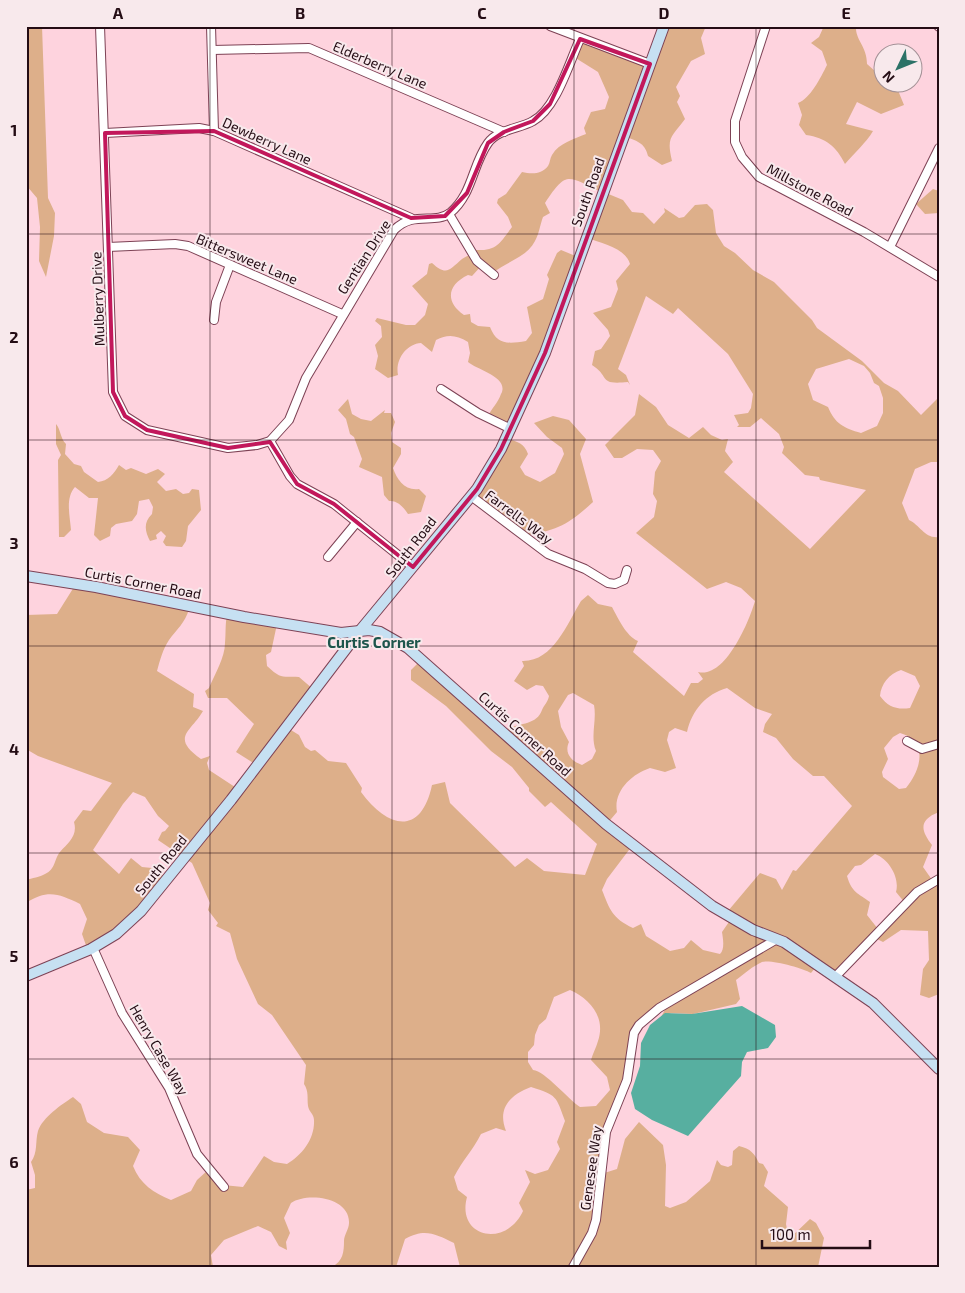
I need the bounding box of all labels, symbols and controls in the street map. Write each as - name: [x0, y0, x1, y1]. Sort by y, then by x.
- text: A: [113, 3, 124, 22]
- text: B: [295, 3, 305, 22]
- text: C: [477, 3, 487, 22]
- text: D: [659, 3, 670, 22]
- text: E: [841, 3, 851, 22]
- street label: Elderberry Lane: [331, 37, 430, 92]
- north arrow: [872, 42, 922, 92]
- text: N: [878, 68, 898, 87]
- street label: Dewberry Lane: [220, 113, 314, 168]
- text: 1: [11, 120, 17, 139]
- street label: South Road: [567, 155, 608, 229]
- street label: Millstone Road: [764, 160, 856, 219]
- street label: Gentian Drive: [333, 216, 394, 297]
- street label: Bittersweet Lane: [194, 229, 300, 288]
- street label: Mulberry Drive: [87, 251, 108, 347]
- text: 2: [9, 327, 19, 346]
- street label: Farrells Way: [482, 486, 557, 548]
- street label: South Road: [382, 513, 440, 581]
- text: 3: [9, 533, 19, 552]
- street label: Curtis Corner Road: [83, 563, 203, 602]
- district label: Curtis Corner: [327, 633, 421, 651]
- street label: Curtis Corner Road: [476, 688, 575, 780]
- text: 4: [9, 739, 19, 758]
- street label: South Road: [131, 831, 190, 898]
- text: 5: [10, 946, 19, 965]
- street label: Henry Case Way: [127, 1001, 193, 1099]
- street label: Genesee Way: [576, 1124, 605, 1211]
- text: 6: [9, 1152, 19, 1171]
- scale bar: [762, 1218, 870, 1250]
- text: 100 m: [770, 1225, 811, 1243]

